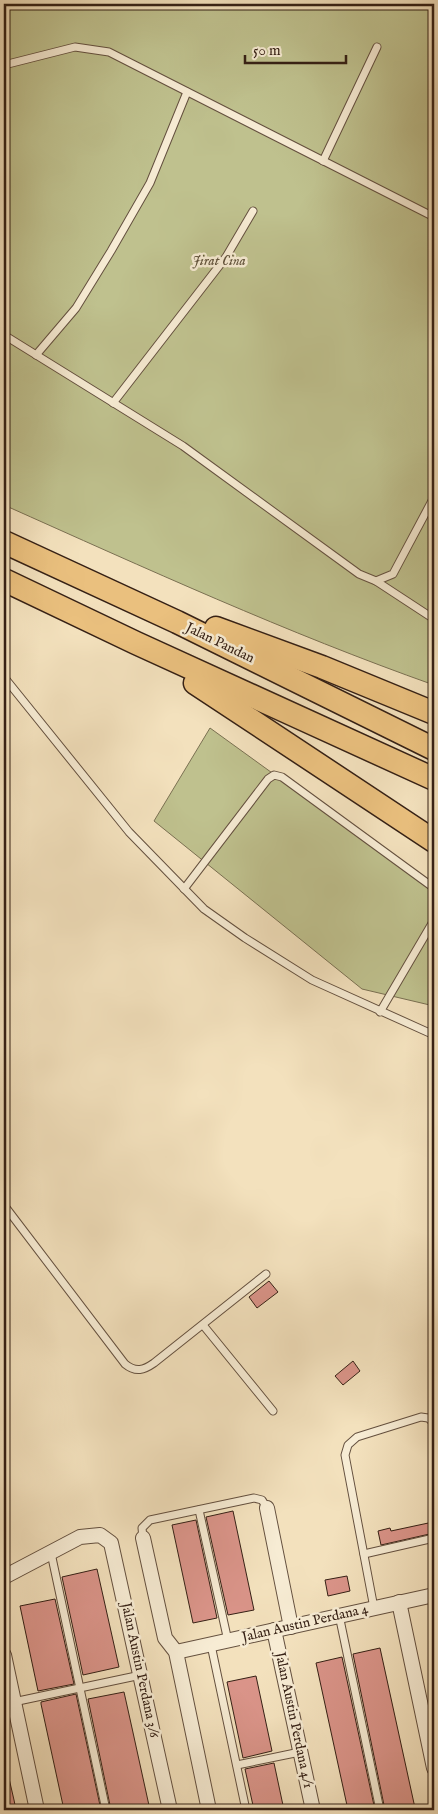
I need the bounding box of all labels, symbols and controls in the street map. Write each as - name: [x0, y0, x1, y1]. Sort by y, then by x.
- scale bar: [245, 32, 347, 64]
- text: 50 m: [253, 41, 281, 60]
- park label: Jirat Cina: [192, 252, 246, 270]
- street label: Jalan Pandan: [181, 618, 258, 668]
- street label: Jalan Austin Perdana 3/6: [116, 1599, 163, 1740]
- street label: Jalan Austin Perdana 4: [238, 1600, 370, 1647]
- street label: Jalan Austin Perdana 4/1: [270, 1648, 317, 1790]

